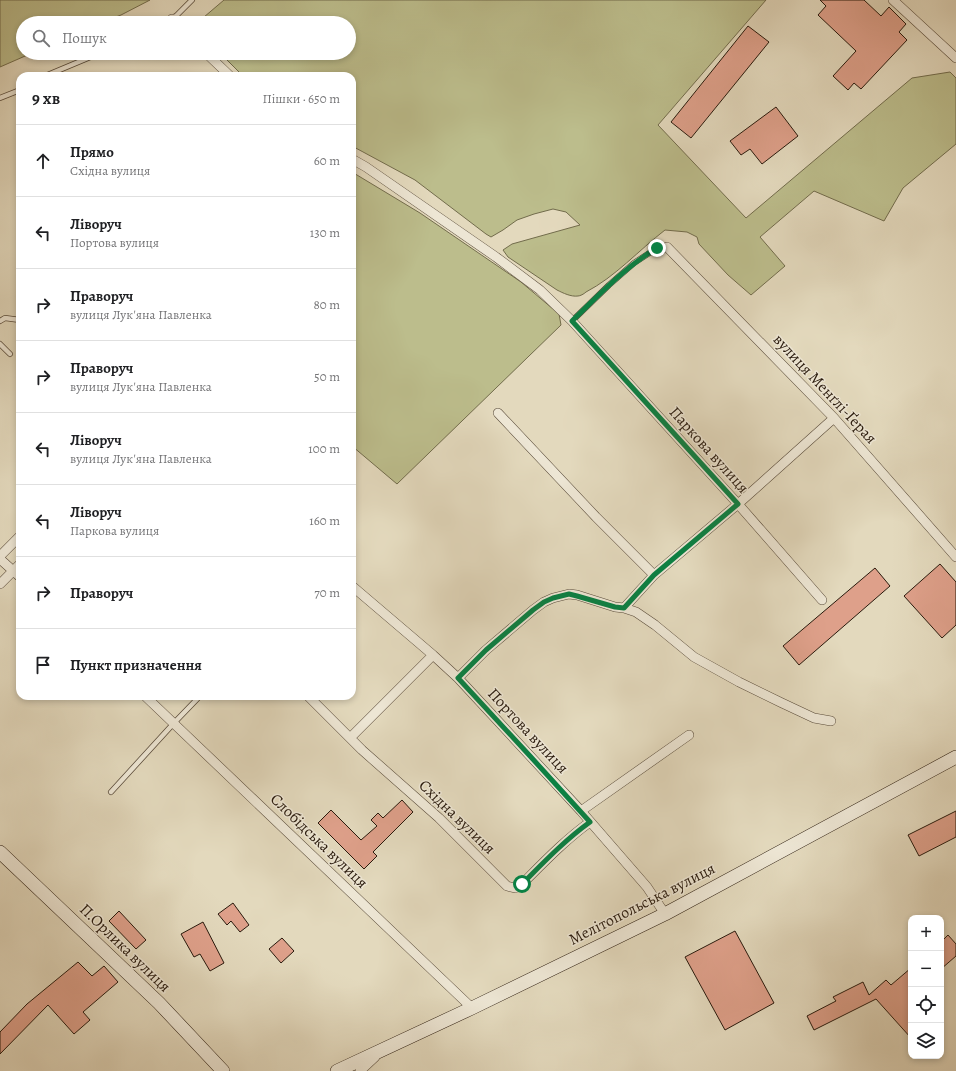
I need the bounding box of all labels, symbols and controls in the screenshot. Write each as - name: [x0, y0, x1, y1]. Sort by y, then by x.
- search box: [16, 16, 356, 60]
- icon: search: [30, 27, 52, 49]
- text: Пошук: [62, 28, 107, 48]
- text: 9 хв: [32, 87, 60, 110]
- text: Пішки · 650 m: [263, 90, 340, 107]
- text: Прямо: [70, 142, 114, 162]
- icon: ahead: [32, 150, 54, 172]
- text: 60 m: [314, 152, 340, 169]
- text: Східна вулиця: [70, 162, 150, 179]
- text: Ліворуч: [70, 214, 122, 234]
- icon: left: [32, 222, 54, 244]
- text: 130 m: [310, 224, 340, 241]
- text: Портова вулиця: [70, 234, 159, 251]
- route end: [648, 239, 666, 257]
- text: Праворуч: [70, 286, 133, 306]
- icon: right: [32, 294, 54, 316]
- text: 80 m: [313, 296, 340, 313]
- text: вулиця Лук'яна Павленка: [70, 306, 212, 323]
- street label: вулиця Менґлі-Ґерая: [768, 329, 882, 449]
- text: Праворуч: [70, 358, 133, 378]
- icon: right: [32, 366, 54, 388]
- text: 50 m: [314, 368, 340, 385]
- text: вулиця Лук'яна Павленка: [70, 378, 212, 395]
- street label: Паркова вулиця: [664, 402, 754, 498]
- text: Ліворуч: [70, 430, 122, 450]
- icon: left: [32, 438, 54, 460]
- text: 100 m: [308, 440, 340, 457]
- text: вулиця Лук'яна Павленка: [70, 450, 212, 467]
- text: Ліворуч: [70, 502, 122, 522]
- icon: left: [32, 510, 54, 532]
- text: 160 m: [309, 512, 340, 529]
- text: Паркова вулиця: [70, 522, 159, 539]
- icon: right: [32, 582, 54, 604]
- text: Праворуч: [70, 583, 133, 603]
- text: 70 m: [314, 584, 340, 601]
- icon: arrive: [32, 654, 54, 676]
- text: Пункт призначення: [70, 655, 202, 675]
- street label: Портова вулиця: [483, 683, 574, 779]
- street label: Східна вулиця: [414, 775, 500, 859]
- street label: Слобідська вулиця: [265, 789, 373, 894]
- street label: Мелітопольська вулиця: [565, 857, 719, 950]
- route start: [513, 875, 531, 893]
- street label: П.Орлика вулиця: [75, 899, 176, 997]
- map controls: [908, 915, 944, 1059]
- button: +: [908, 915, 944, 951]
- button: −: [908, 951, 944, 987]
- button: locate: [908, 987, 944, 1023]
- button: layers: [908, 1023, 944, 1059]

